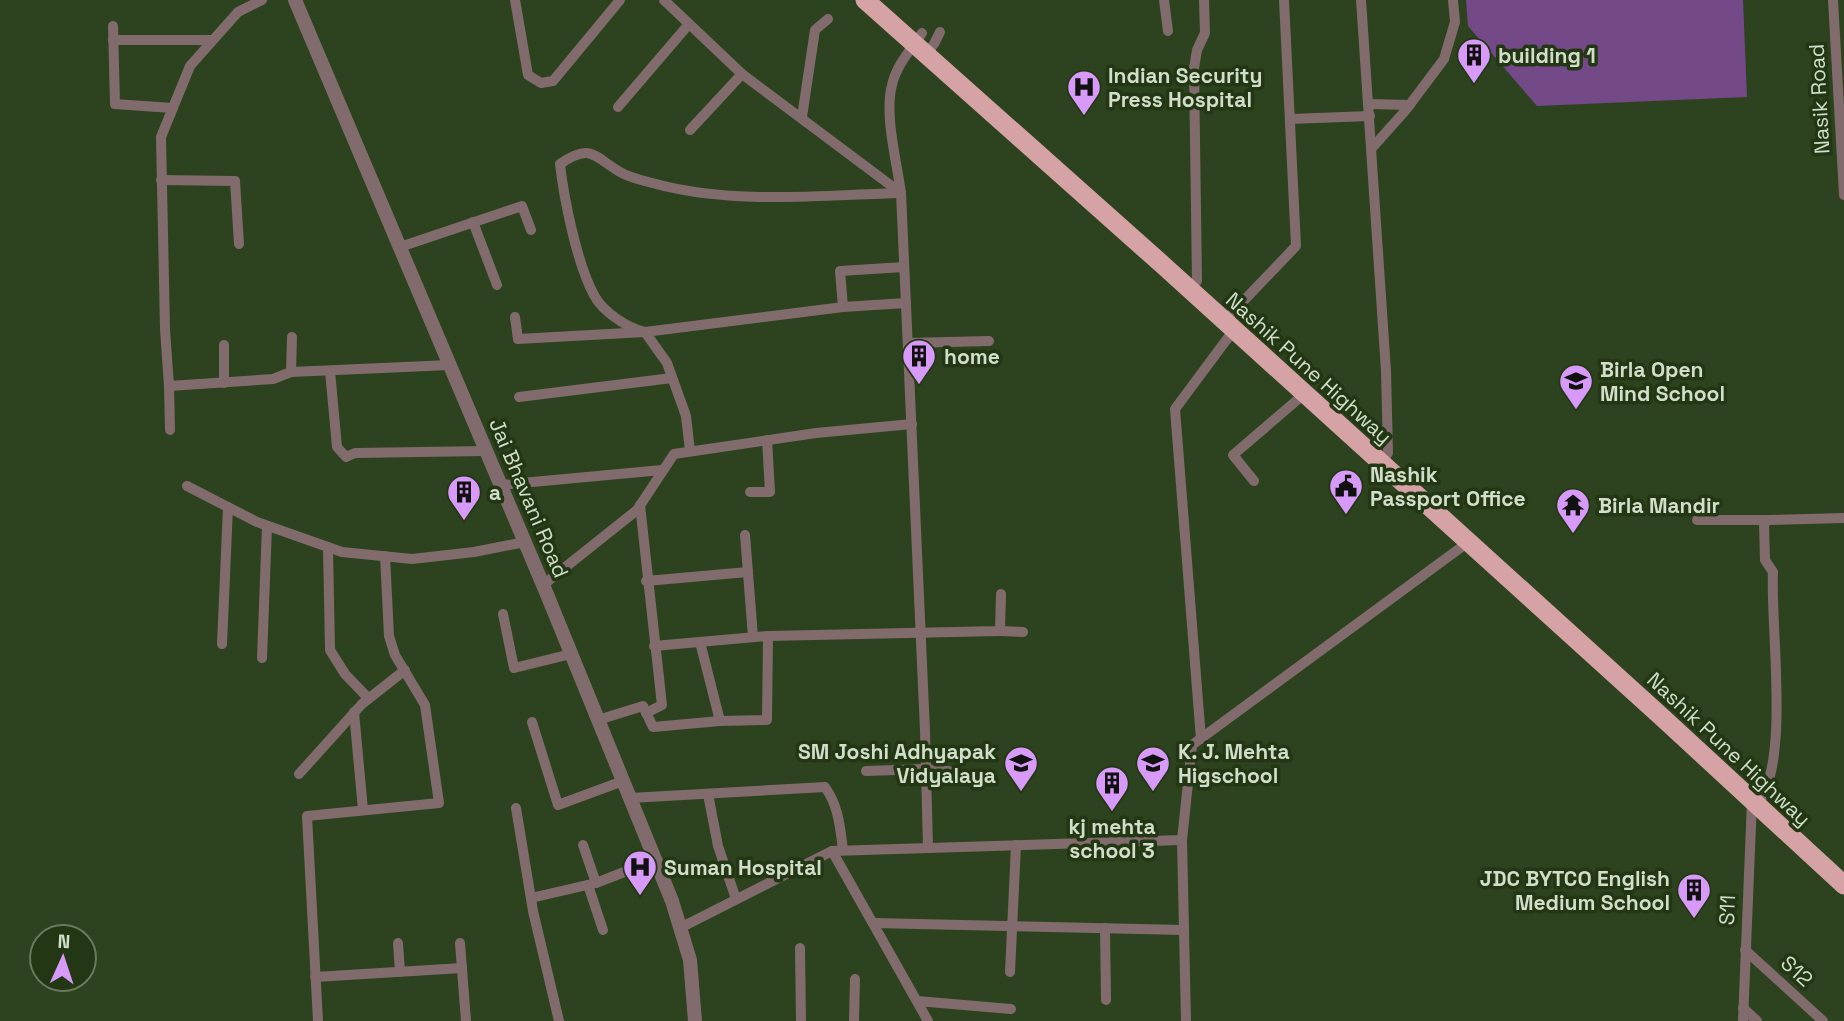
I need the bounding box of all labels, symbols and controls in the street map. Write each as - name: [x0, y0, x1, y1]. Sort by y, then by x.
- building icon: building 1: [1455, 36, 1493, 85]
- place label: building 1: [1498, 42, 1596, 69]
- street label: Nasik Road: [1803, 43, 1835, 155]
- place label: Indian Security Press Hospital: [1108, 62, 1262, 113]
- hospital icon: Indian Security Press Hospital: [1065, 68, 1103, 117]
- street label: Nashik Pune Highway: [1220, 286, 1398, 450]
- building icon: home: [900, 337, 938, 386]
- place label: home: [944, 343, 1000, 370]
- place label: Birla Open Mind School: [1600, 356, 1725, 407]
- school or university icon: Birla Open Mind School: [1557, 362, 1595, 411]
- street label: Jai Bhavani Road: [483, 414, 575, 582]
- place label: Nashik Passport Office: [1370, 461, 1526, 512]
- public building icon: Nashik Passport Office: [1327, 467, 1365, 516]
- building icon: a: [445, 473, 483, 522]
- place label: a: [489, 479, 501, 506]
- temple icon: Birla Mandir: [1554, 486, 1592, 535]
- place label: Birla Mandir: [1598, 492, 1720, 519]
- street label: Nashik Pune Highway: [1641, 666, 1817, 832]
- place label: SM Joshi Adhyapak Vidyalaya: [798, 738, 996, 789]
- place label: K. J. Mehta Higschool: [1178, 738, 1290, 789]
- school or university icon: SM Joshi Adhyapak Vidyalaya: [1002, 744, 1040, 793]
- school or university icon: K. J. Mehta Higschool: [1134, 744, 1172, 793]
- building icon: kj mehta school 3: [1093, 764, 1131, 813]
- place label: kj mehta school 3: [1068, 813, 1156, 864]
- hospital icon: Suman Hospital: [621, 848, 659, 897]
- place label: Suman Hospital: [664, 854, 822, 881]
- place label: JDC BYTCO English Medium School: [1480, 865, 1670, 916]
- building icon: JDC BYTCO English Medium School: [1675, 871, 1713, 920]
- street label: S11: [1713, 894, 1741, 926]
- north arrow: [28, 923, 98, 993]
- text: N: [57, 929, 71, 954]
- street label: S12: [1775, 949, 1819, 993]

